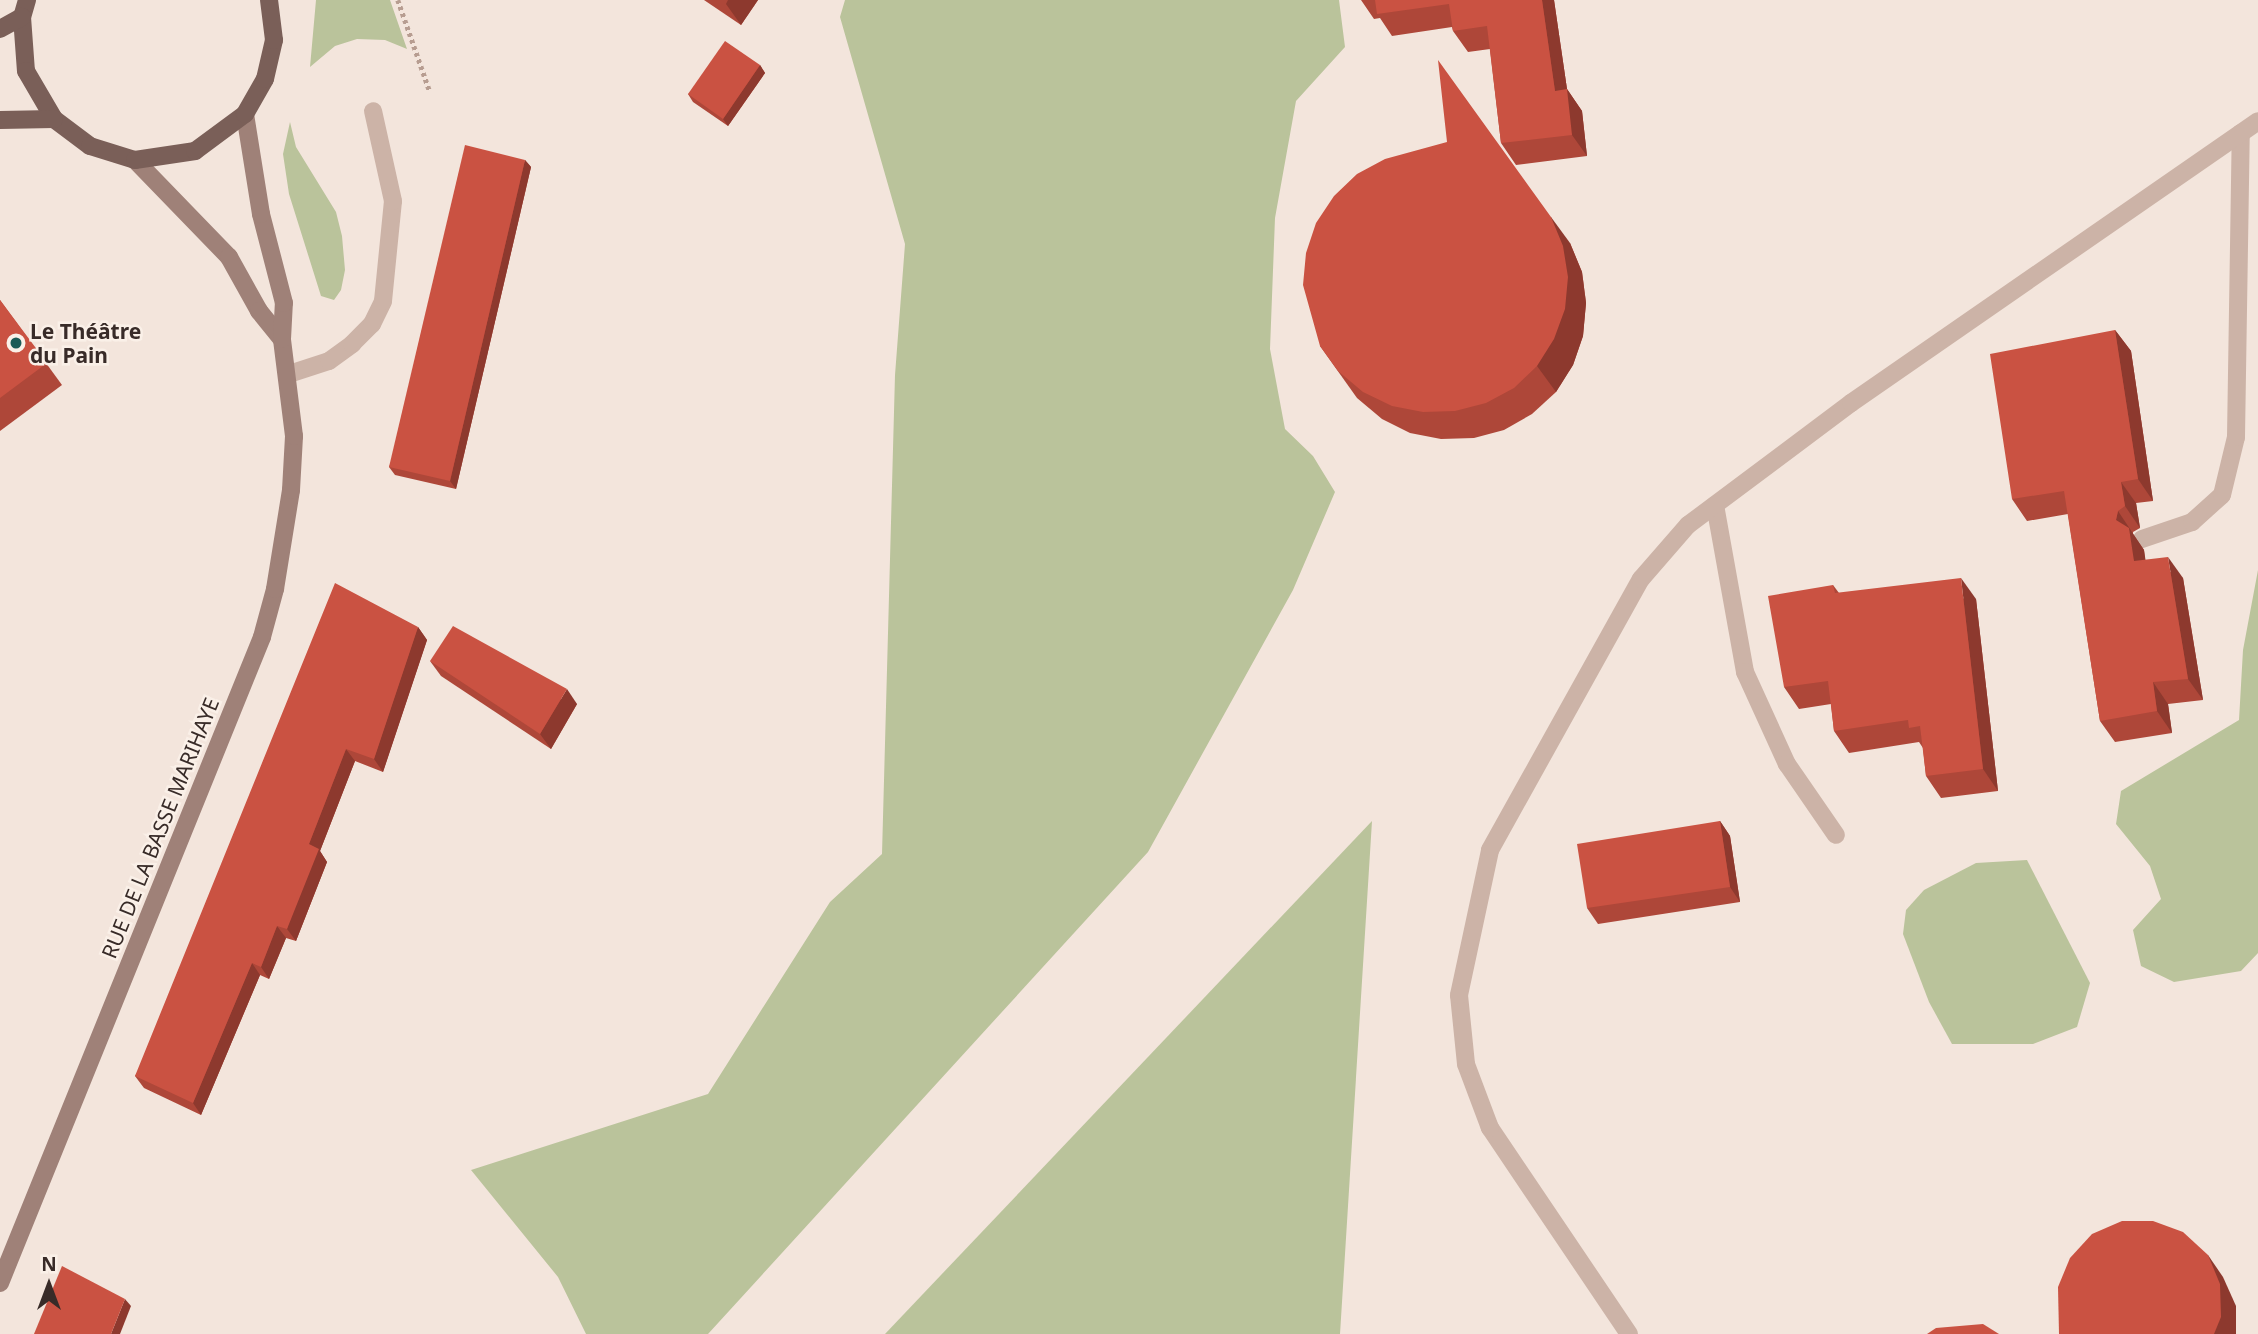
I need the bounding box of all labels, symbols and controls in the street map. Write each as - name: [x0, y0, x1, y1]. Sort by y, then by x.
- place label: Le Théâtre du Pain: [30, 318, 141, 368]
- marker: Le Théâtre du Pain: [8, 335, 24, 351]
- street label: RUE DE LA BASSE MARIHAYE: [96, 694, 224, 962]
- north arrow: [14, 1250, 84, 1320]
- text: N: [41, 1251, 57, 1277]

